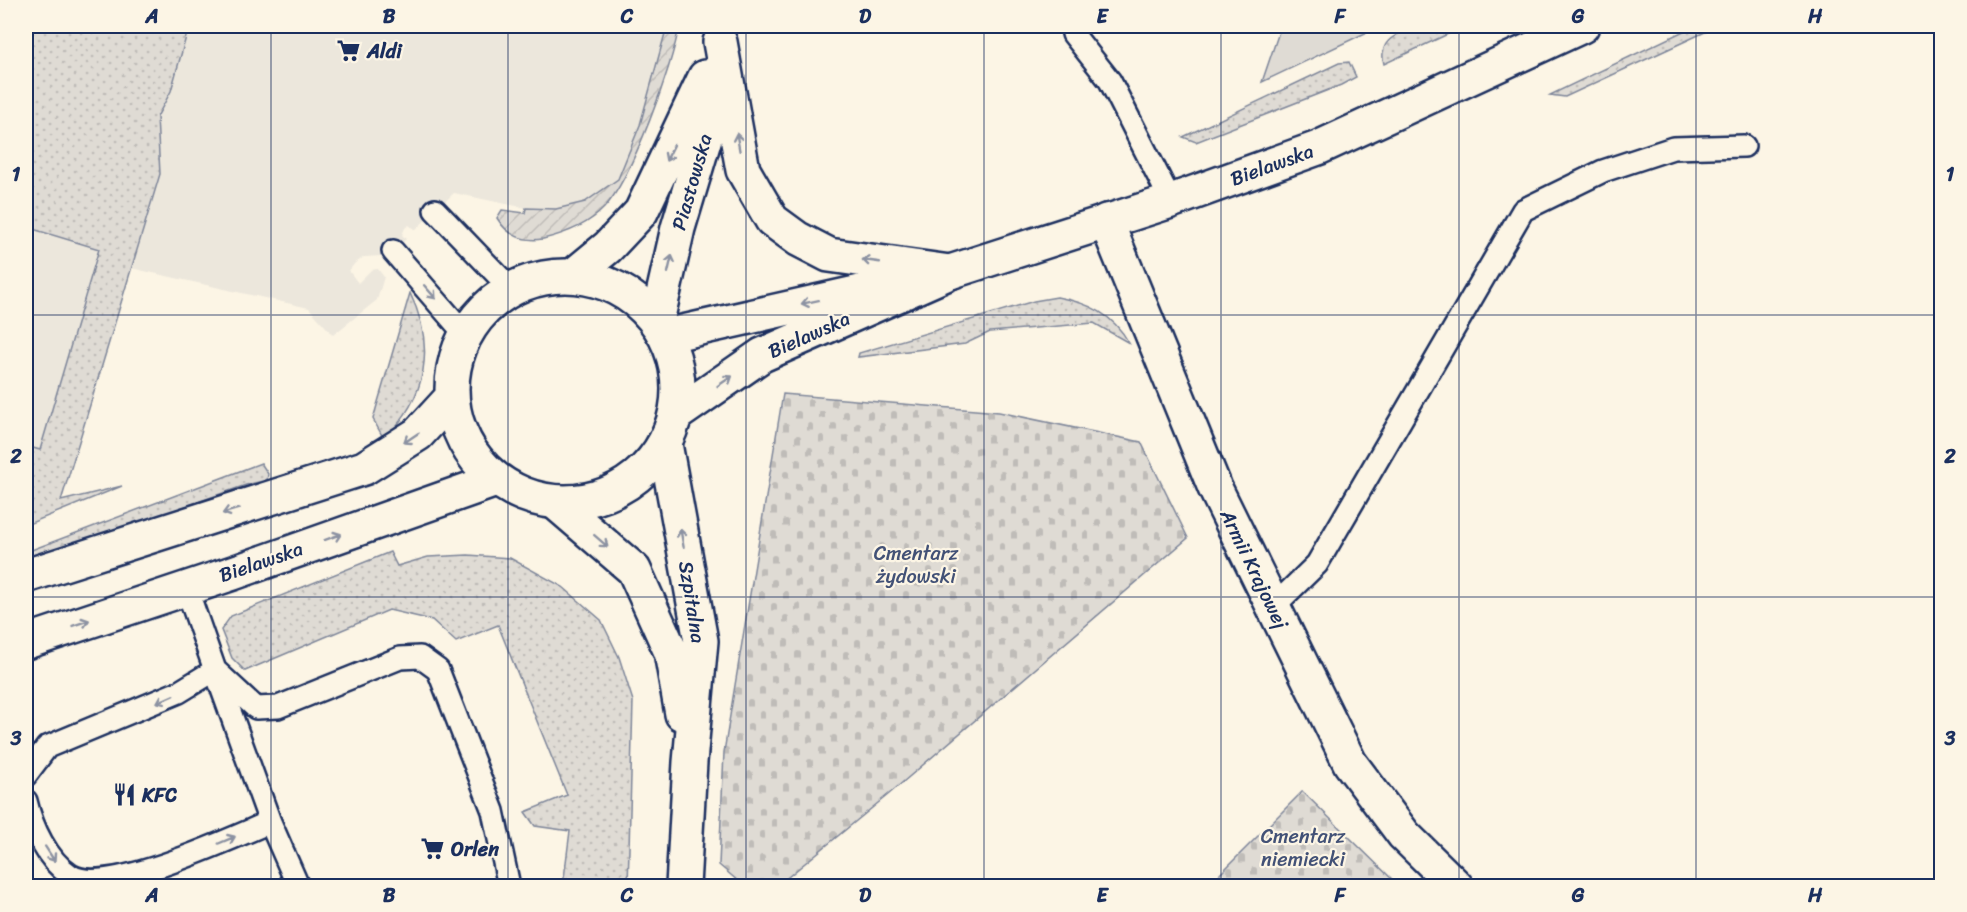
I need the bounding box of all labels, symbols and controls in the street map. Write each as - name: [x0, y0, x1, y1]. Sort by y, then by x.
- text: A: [144, 0, 159, 34]
- text: B: [383, 0, 396, 34]
- text: C: [620, 0, 634, 34]
- text: D: [859, 0, 872, 34]
- text: E: [1096, 0, 1109, 34]
- text: F: [1334, 0, 1347, 34]
- text: G: [1571, 0, 1585, 34]
- text: H: [1807, 0, 1823, 34]
- place label: Aldi: [366, 34, 403, 69]
- supermarket icon: Aldi: [336, 38, 362, 64]
- street label: Piastowska: [662, 129, 722, 235]
- one-way arrow: [732, 133, 743, 153]
- street label: Bielawska: [1225, 134, 1319, 196]
- one-way arrow: [664, 143, 675, 161]
- text: 1: [12, 157, 21, 192]
- text: 1: [1946, 157, 1955, 192]
- one-way arrow: [664, 255, 676, 274]
- one-way arrow: [862, 255, 881, 266]
- one-way arrow: [423, 284, 437, 299]
- one-way arrow: [801, 297, 820, 309]
- street label: Bielawska: [762, 301, 856, 369]
- one-way arrow: [716, 375, 733, 387]
- one-way arrow: [403, 432, 419, 444]
- text: 2: [9, 439, 22, 474]
- text: 2: [1943, 439, 1956, 474]
- street label: Armii Krajowej: [1209, 502, 1299, 636]
- one-way arrow: [222, 506, 241, 517]
- one-way arrow: [676, 528, 687, 548]
- one-way arrow: [323, 530, 342, 541]
- street label: Bielawska: [214, 531, 308, 593]
- one-way arrow: [593, 534, 608, 548]
- park label: Cmentarz żydowski: [874, 536, 959, 594]
- street label: Szpitalna: [668, 558, 716, 646]
- one-way arrow: [71, 617, 90, 628]
- one-way arrow: [156, 694, 174, 705]
- text: 3: [10, 721, 22, 756]
- text: 3: [1944, 721, 1956, 756]
- place label: KFC: [141, 778, 177, 813]
- restaurant icon: KFC: [111, 782, 137, 808]
- park label: Cmentarz niemiecki: [1261, 819, 1346, 877]
- place label: Orlen: [451, 832, 499, 867]
- one-way arrow: [218, 834, 236, 845]
- supermarket icon: Orlen: [420, 836, 446, 862]
- one-way arrow: [45, 845, 57, 862]
- text: A: [144, 878, 159, 912]
- text: B: [383, 878, 396, 912]
- text: C: [620, 878, 634, 912]
- text: D: [859, 878, 872, 912]
- text: E: [1096, 878, 1109, 912]
- text: F: [1334, 878, 1347, 912]
- text: G: [1571, 878, 1585, 912]
- text: H: [1807, 878, 1823, 912]

